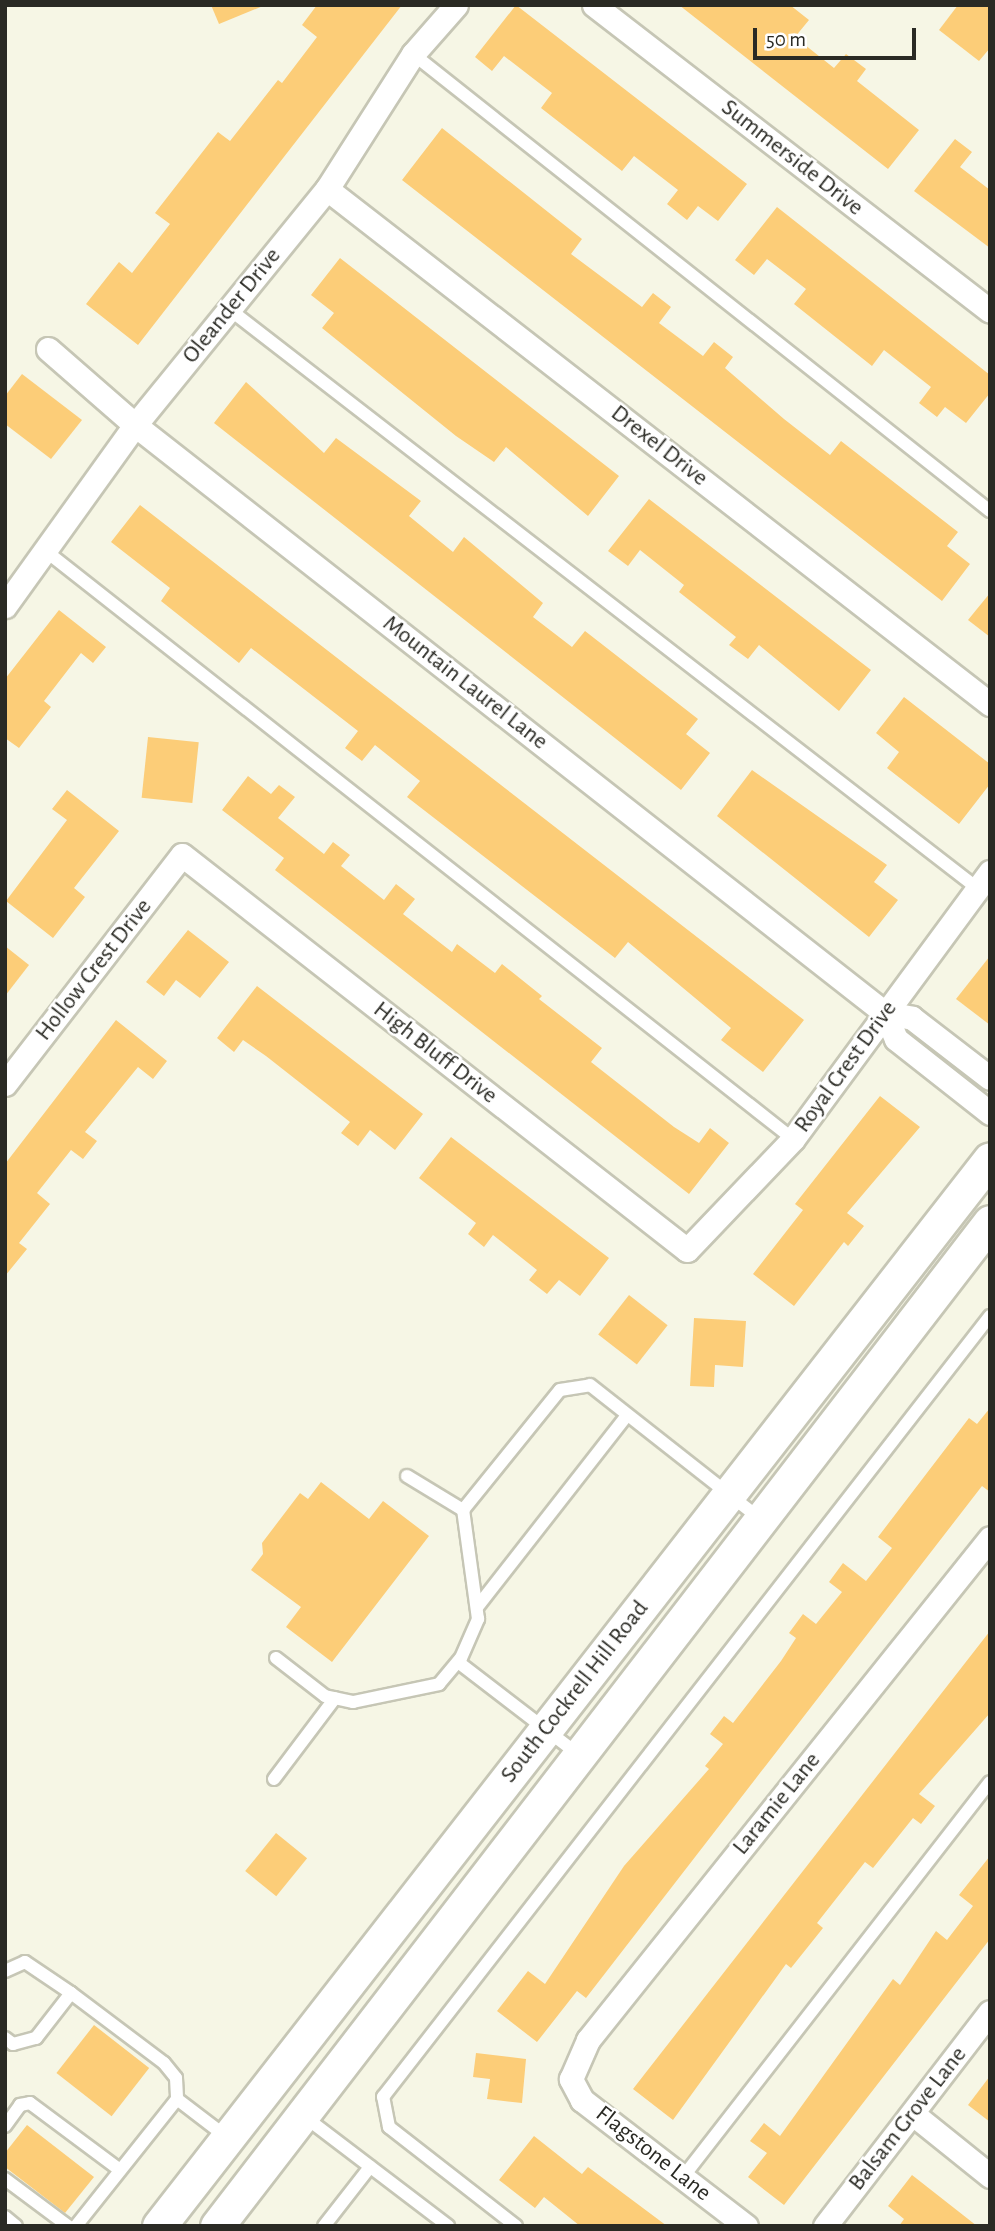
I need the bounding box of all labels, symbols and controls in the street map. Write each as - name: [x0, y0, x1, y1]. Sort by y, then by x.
- scale bar: [757, 14, 920, 58]
- text: 50 m: [766, 29, 806, 50]
- street label: Summerside Drive: [715, 94, 869, 222]
- street label: Oleander Drive: [177, 242, 287, 370]
- street label: Drexel Drive: [605, 399, 713, 493]
- street label: Mountain Laurel Lane: [377, 610, 553, 756]
- street label: Hollow Crest Drive: [30, 893, 158, 1047]
- street label: Royal Crest Drive: [789, 995, 903, 1139]
- street label: High Bluff Drive: [367, 996, 503, 1110]
- street label: South Cockrell Hill Road: [495, 1595, 655, 1789]
- street label: Laramie Lane: [727, 1747, 827, 1861]
- street label: Balsam Grove Lane: [843, 2041, 973, 2197]
- street label: Flagstone Lane: [590, 2100, 716, 2208]

